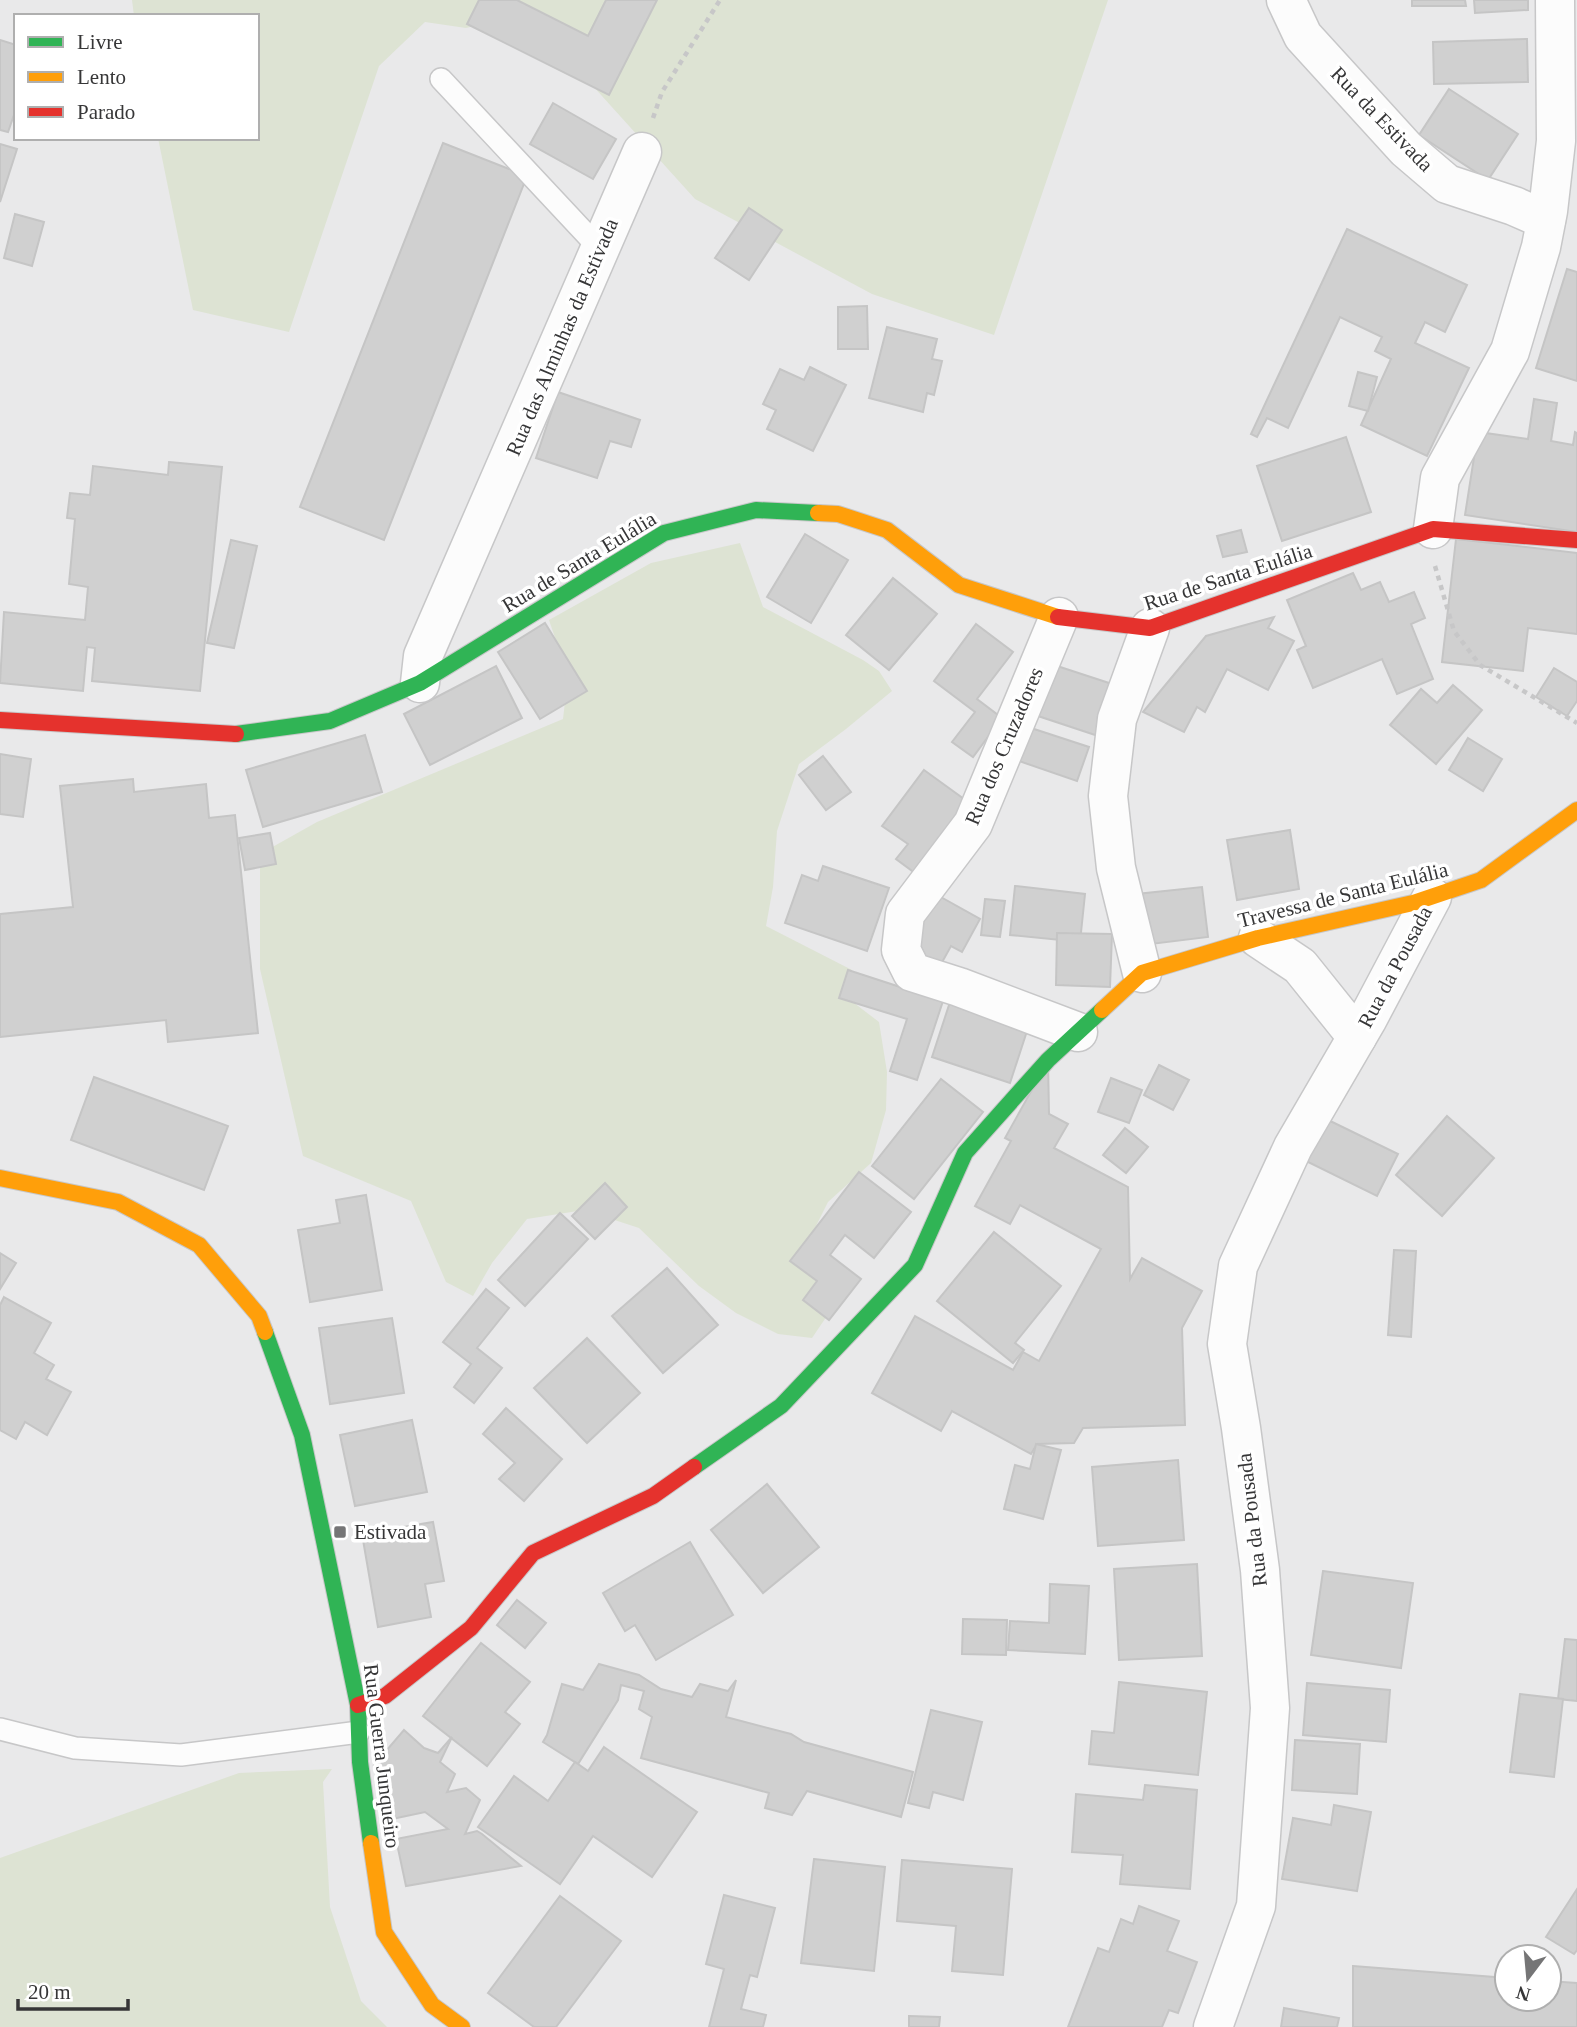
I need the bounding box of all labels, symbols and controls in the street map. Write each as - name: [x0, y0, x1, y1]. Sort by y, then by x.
- legend: [14, 14, 259, 140]
- text: Livre: [77, 30, 122, 54]
- street label: Rua da Estivada: [1326, 62, 1438, 177]
- text: Lento: [77, 65, 126, 89]
- text: Parado: [77, 100, 135, 124]
- street label: Rua das Alminhas da Estivada: [501, 214, 623, 459]
- street label: Rua de Santa Eulália: [498, 506, 661, 617]
- street label: Rua de Santa Eulália: [1141, 538, 1316, 616]
- street label: Rua dos Cruzadores: [960, 663, 1048, 829]
- street label: Travessa de Santa Eulália: [1236, 857, 1451, 933]
- street label: Rua da Pousada: [1353, 902, 1437, 1032]
- street label: Rua da Pousada: [1232, 1451, 1272, 1588]
- place label: Estivada: [354, 1520, 427, 1544]
- marker: Estivada: [332, 1524, 348, 1540]
- street label: Rua Guerra Junqueiro: [359, 1663, 405, 1849]
- north arrow: [1493, 1943, 1563, 2013]
- scale bar: [18, 1968, 128, 2012]
- text: 20 m: [28, 1980, 71, 2004]
- text: N: [1514, 1982, 1533, 2006]

